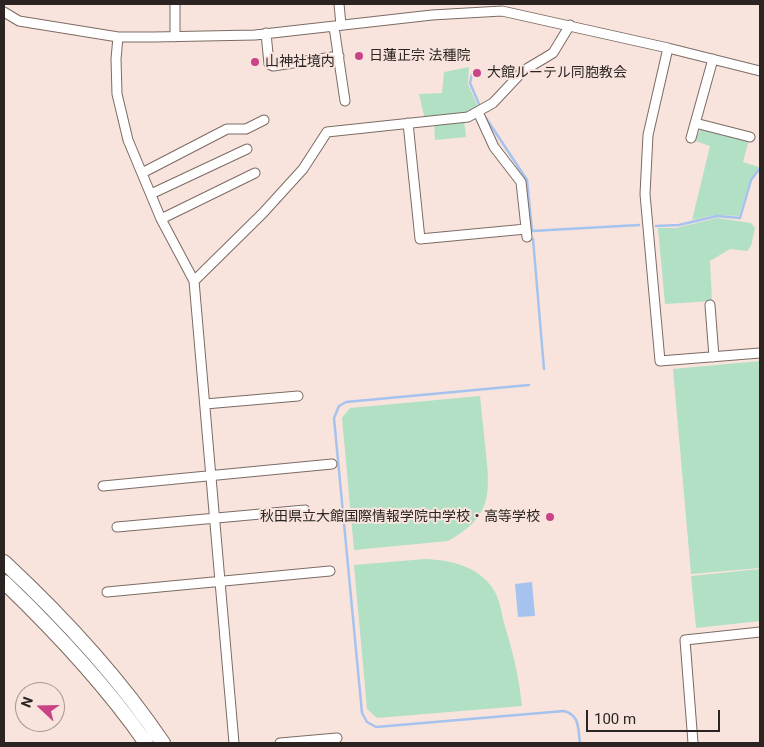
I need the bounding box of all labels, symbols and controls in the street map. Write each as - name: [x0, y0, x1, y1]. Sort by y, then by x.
- place label: 日蓮正宗 法種院: [369, 48, 470, 64]
- marker: 日蓮正宗 法種院: [353, 50, 365, 62]
- place label: 山神社境内: [265, 54, 335, 70]
- marker: 山神社境内: [249, 56, 261, 68]
- place label: 大館ルーテル同胞教会: [487, 65, 627, 81]
- marker: 大館ルーテル同胞教会: [471, 67, 483, 79]
- place label: 秋田県立大館国際情報学院中学校・高等学校: [260, 509, 540, 525]
- marker: 秋田県立大館国際情報学院中学校・高等学校: [544, 511, 556, 523]
- north arrow: [15, 682, 65, 732]
- text: N: [18, 695, 36, 709]
- scale bar: [589, 700, 723, 732]
- text: 100 m: [594, 710, 636, 728]

